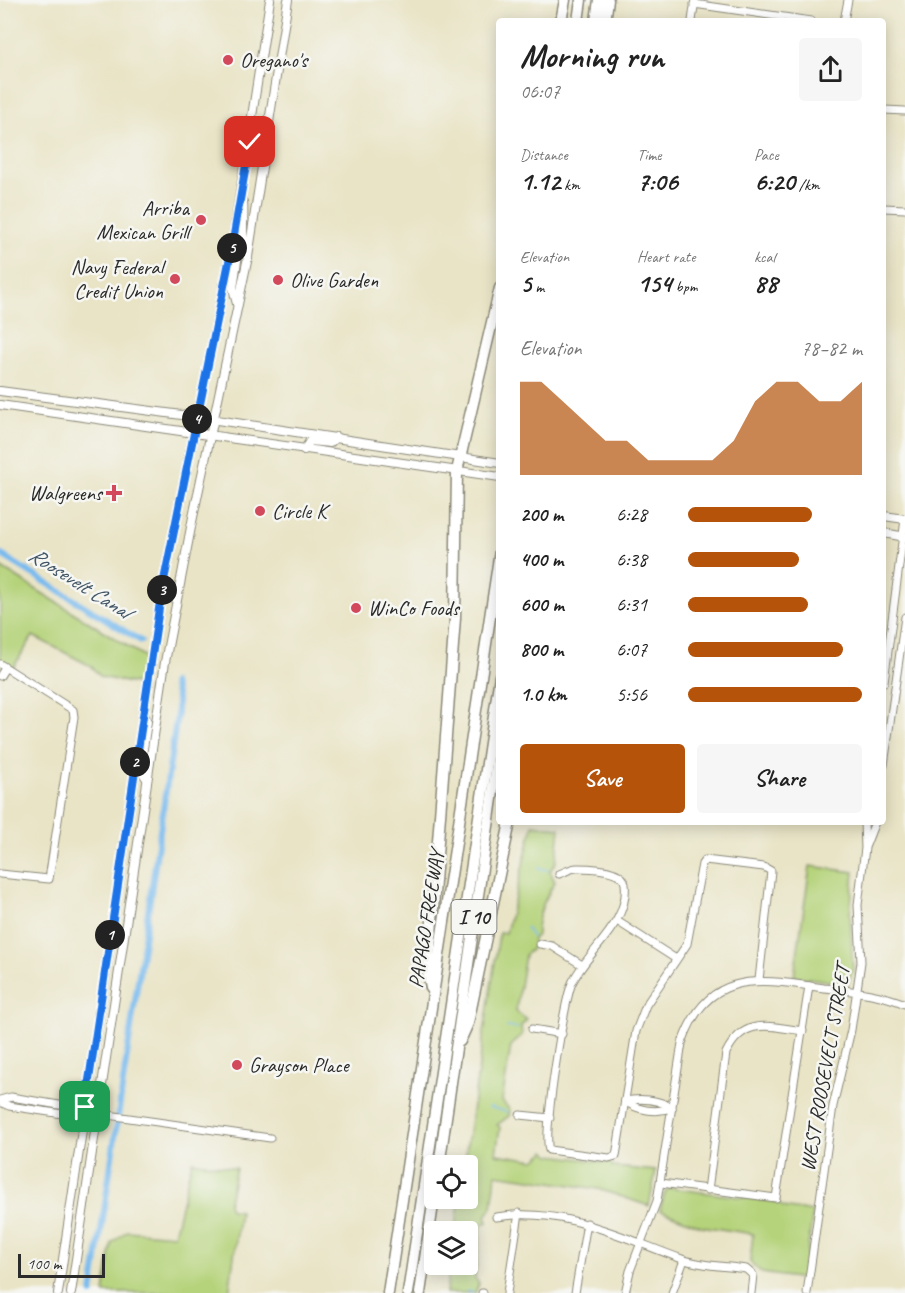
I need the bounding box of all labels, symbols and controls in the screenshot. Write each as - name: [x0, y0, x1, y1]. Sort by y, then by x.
- text: Morning run: [520, 35, 664, 77]
- button: share: [799, 38, 862, 101]
- place label: Oregano's: [240, 47, 309, 73]
- marker: Oregano's: [221, 53, 235, 67]
- text: 06:07: [520, 79, 560, 104]
- pin: [224, 116, 275, 167]
- icon: check: [233, 125, 266, 158]
- text: Distance: [520, 145, 568, 165]
- text: Time: [637, 145, 661, 165]
- text: Pace: [754, 145, 779, 165]
- text: 1.12: [520, 165, 560, 198]
- text: 7:06: [637, 165, 678, 198]
- text: 6:20: [754, 165, 795, 198]
- text: km: [560, 175, 580, 195]
- text: /km: [795, 175, 820, 195]
- place label: Arriba Mexican Grill: [96, 195, 192, 245]
- marker: Arriba Mexican Grill: [194, 213, 208, 227]
- pin: 5: [217, 233, 247, 263]
- text: 5: [229, 238, 235, 258]
- text: Elevation: [520, 247, 569, 267]
- text: Heart rate: [637, 247, 695, 267]
- text: kcal: [754, 247, 775, 267]
- place label: Navy Federal Credit Union: [71, 254, 166, 304]
- place label: Olive Garden: [290, 267, 379, 293]
- text: 5: [520, 267, 531, 300]
- text: 154: [637, 267, 672, 300]
- text: 88: [754, 267, 777, 300]
- marker: Navy Federal Credit Union: [168, 272, 182, 286]
- marker: Olive Garden: [271, 273, 285, 287]
- text: m: [531, 277, 544, 297]
- text: bpm: [672, 277, 698, 297]
- text: Elevation: [520, 336, 582, 361]
- text: 78–82 m: [801, 336, 862, 361]
- pin: 4: [182, 404, 212, 434]
- text: 4: [193, 409, 201, 429]
- place label: Walgreens: [29, 480, 104, 506]
- marker: Walgreens: [107, 486, 121, 500]
- place label: Circle K: [272, 498, 331, 524]
- text: 200 m: [520, 502, 563, 527]
- text: 6:28: [616, 502, 647, 527]
- marker: Circle K: [253, 504, 267, 518]
- water label: Roosevelt Canal: [24, 541, 142, 629]
- text: 400 m: [520, 547, 563, 572]
- text: 6:38: [616, 547, 647, 572]
- pin: 3: [147, 575, 177, 605]
- text: 3: [158, 580, 166, 600]
- text: 600 m: [520, 592, 564, 617]
- text: 6:31: [616, 592, 647, 617]
- place label: WinCo Foods: [368, 595, 461, 621]
- marker: WinCo Foods: [349, 601, 363, 615]
- text: 800 m: [520, 637, 563, 662]
- text: 6:07: [616, 637, 647, 662]
- text: 1.0 km: [520, 682, 567, 707]
- text: 5:56: [616, 682, 647, 707]
- button: Save: [520, 744, 685, 813]
- button: Share: [697, 744, 862, 813]
- pin: 2: [120, 747, 150, 777]
- text: 2: [131, 752, 139, 772]
- street label: PAPAGO FREEWAY: [402, 844, 450, 990]
- road number: I 10: [452, 900, 496, 934]
- pin: 1: [95, 920, 125, 950]
- text: 1: [106, 925, 114, 945]
- street label: WEST ROOSEVELT STREET: [794, 958, 857, 1173]
- place label: Grayson Place: [249, 1052, 351, 1078]
- marker: Grayson Place: [230, 1058, 244, 1072]
- pin: [59, 1081, 110, 1132]
- icon: arrive: [68, 1090, 101, 1123]
- map controls: [424, 1155, 478, 1275]
- button: locate: [424, 1155, 478, 1209]
- button: layers: [424, 1221, 478, 1275]
- scale bar: [18, 1251, 105, 1278]
- text: 100 m: [27, 1254, 61, 1274]

